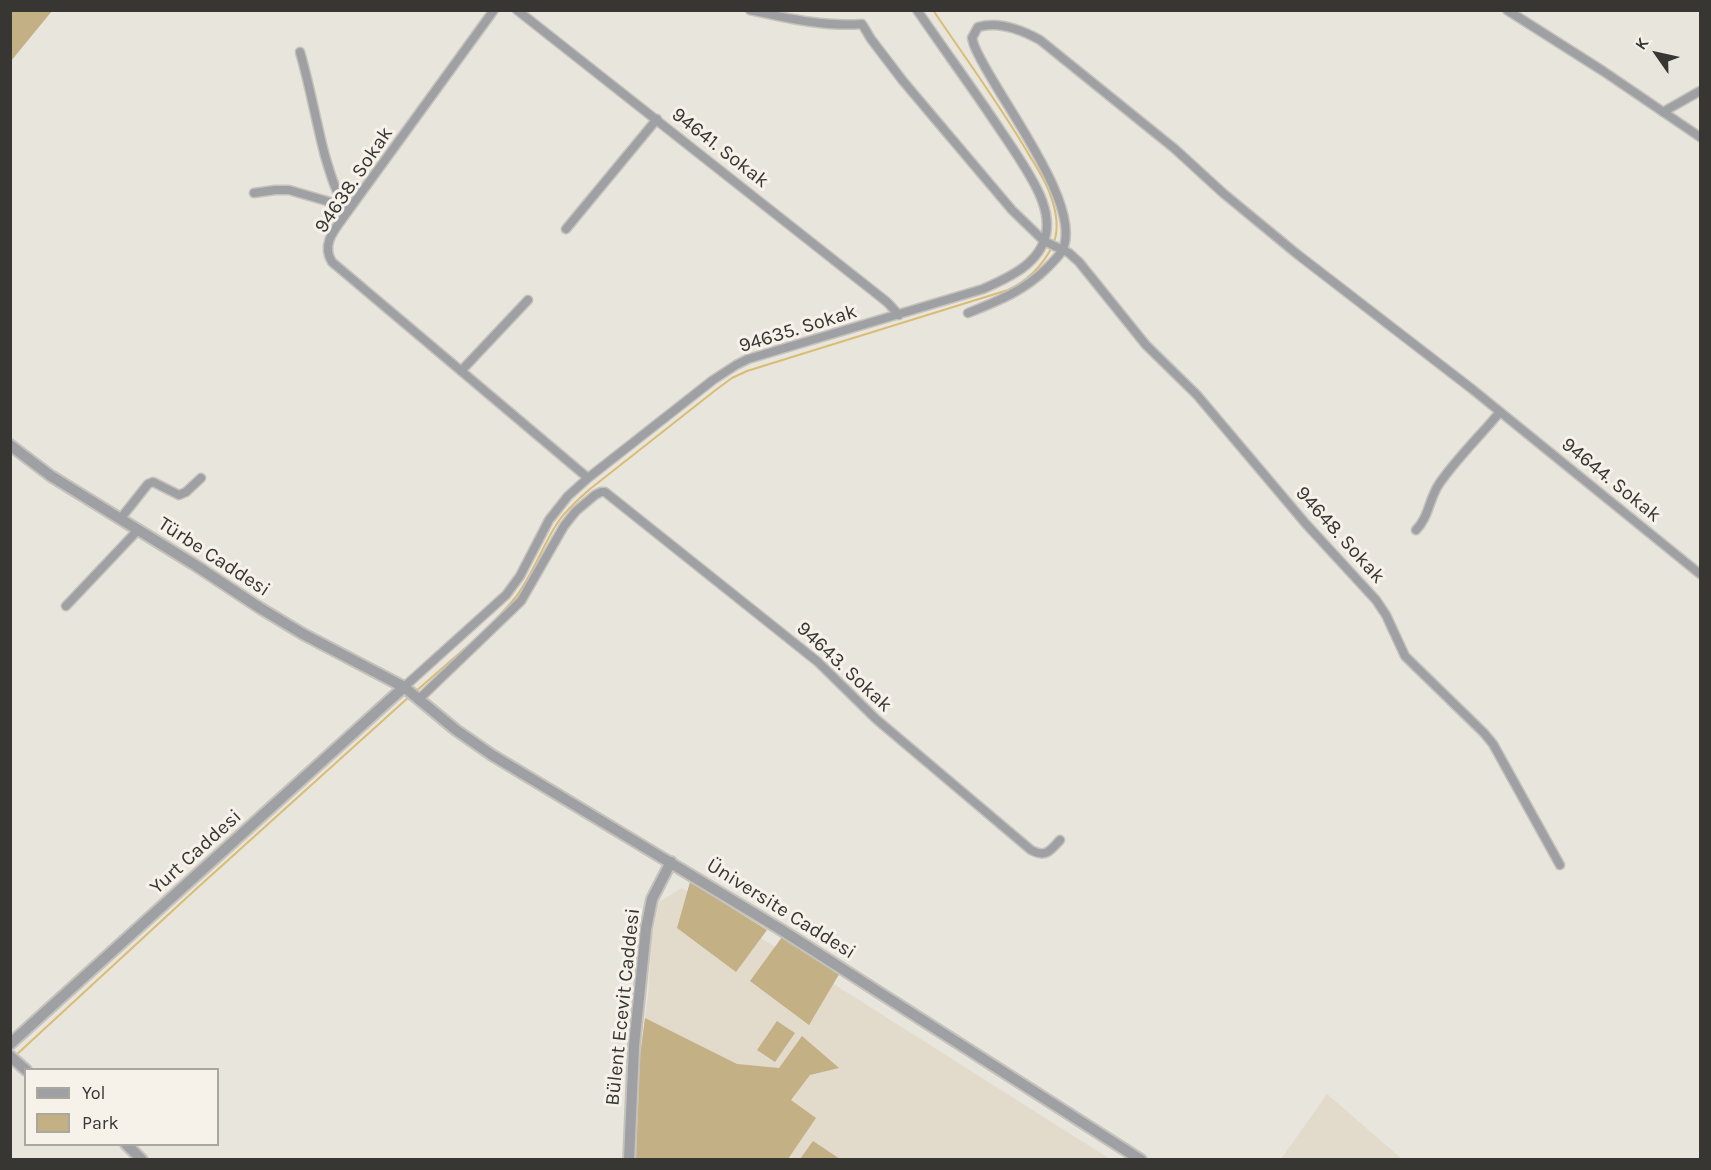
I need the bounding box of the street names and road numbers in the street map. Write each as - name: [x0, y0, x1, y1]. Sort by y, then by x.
- street label: 94641. Sokak: [667, 103, 773, 193]
- street label: 94638. Sokak: [310, 122, 398, 238]
- street label: 94635. Sokak: [736, 300, 860, 358]
- street label: 94644. Sokak: [1556, 432, 1666, 528]
- street label: 94648. Sokak: [1290, 481, 1390, 589]
- street label: Türbe Caddesi: [154, 512, 274, 602]
- street label: 94643. Sokak: [791, 617, 897, 717]
- street label: Yurt Caddesi: [145, 805, 247, 899]
- street label: Üniversite Caddesi: [702, 853, 860, 965]
- street label: Bülent Ecevit Caddesi: [601, 907, 645, 1107]

